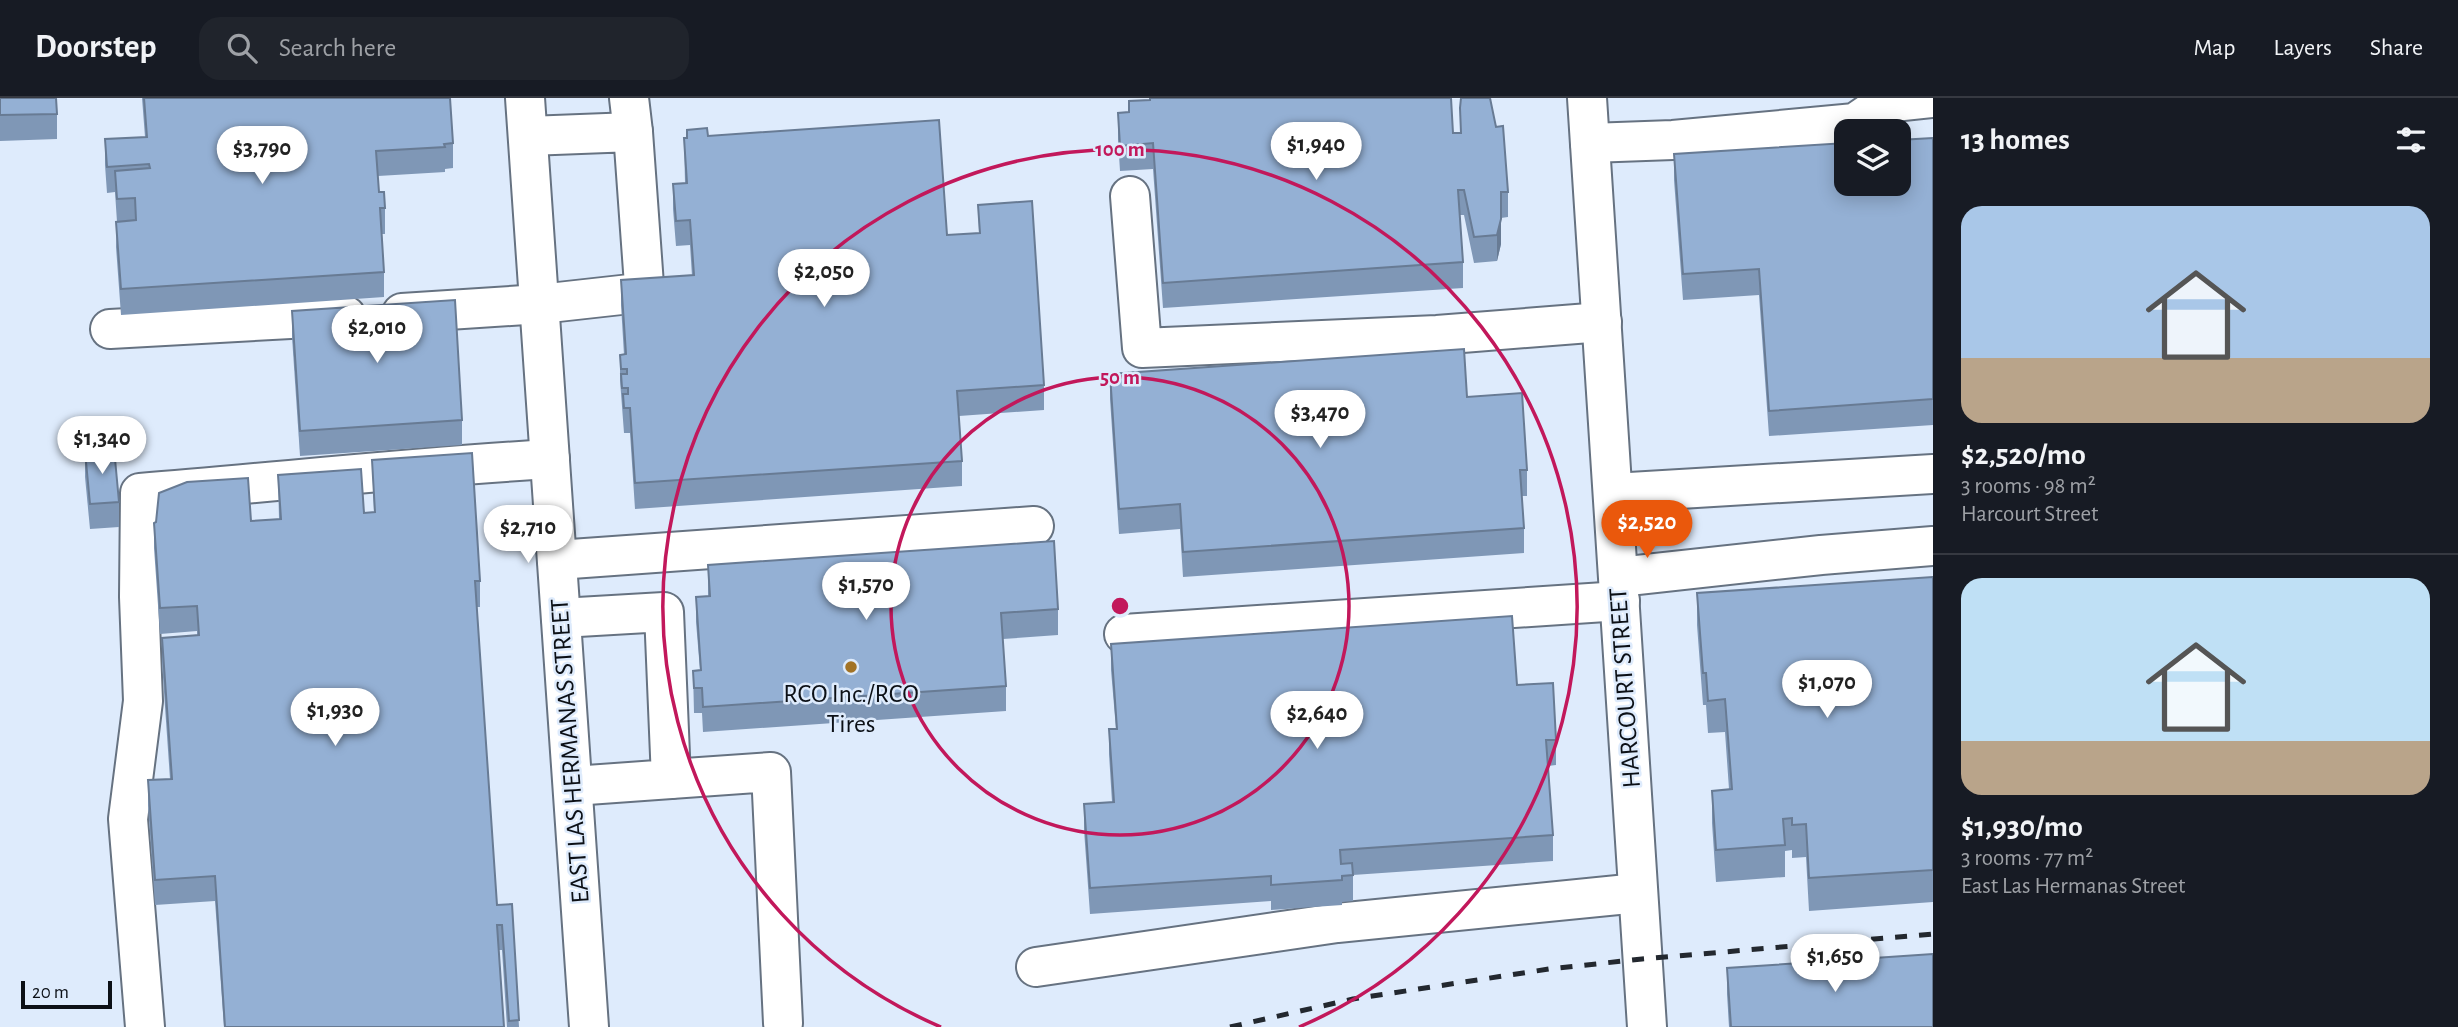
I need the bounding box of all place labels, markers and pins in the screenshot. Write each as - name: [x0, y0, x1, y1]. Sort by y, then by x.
- pin: $1,940: [1259, 122, 1373, 182]
- pin: $3,790: [205, 126, 319, 186]
- pin: $2,050: [767, 250, 881, 309]
- pin: $2,010: [320, 306, 434, 365]
- pin: $3,470: [1263, 390, 1377, 450]
- pin: $1,340: [45, 416, 159, 476]
- pin: $2,520: [1590, 500, 1704, 560]
- pin: $2,710: [471, 505, 585, 565]
- pin: $1,570: [809, 562, 923, 622]
- centre of rings: [1108, 594, 1132, 618]
- marker: RCO Inc./RCO Tires: [843, 659, 859, 675]
- pin: $1,070: [1770, 660, 1884, 720]
- place label: RCO Inc./RCO Tires: [783, 681, 919, 737]
- pin: $1,930: [278, 688, 392, 748]
- pin: $2,640: [1260, 692, 1374, 751]
- pin: $1,650: [1778, 934, 1892, 994]

